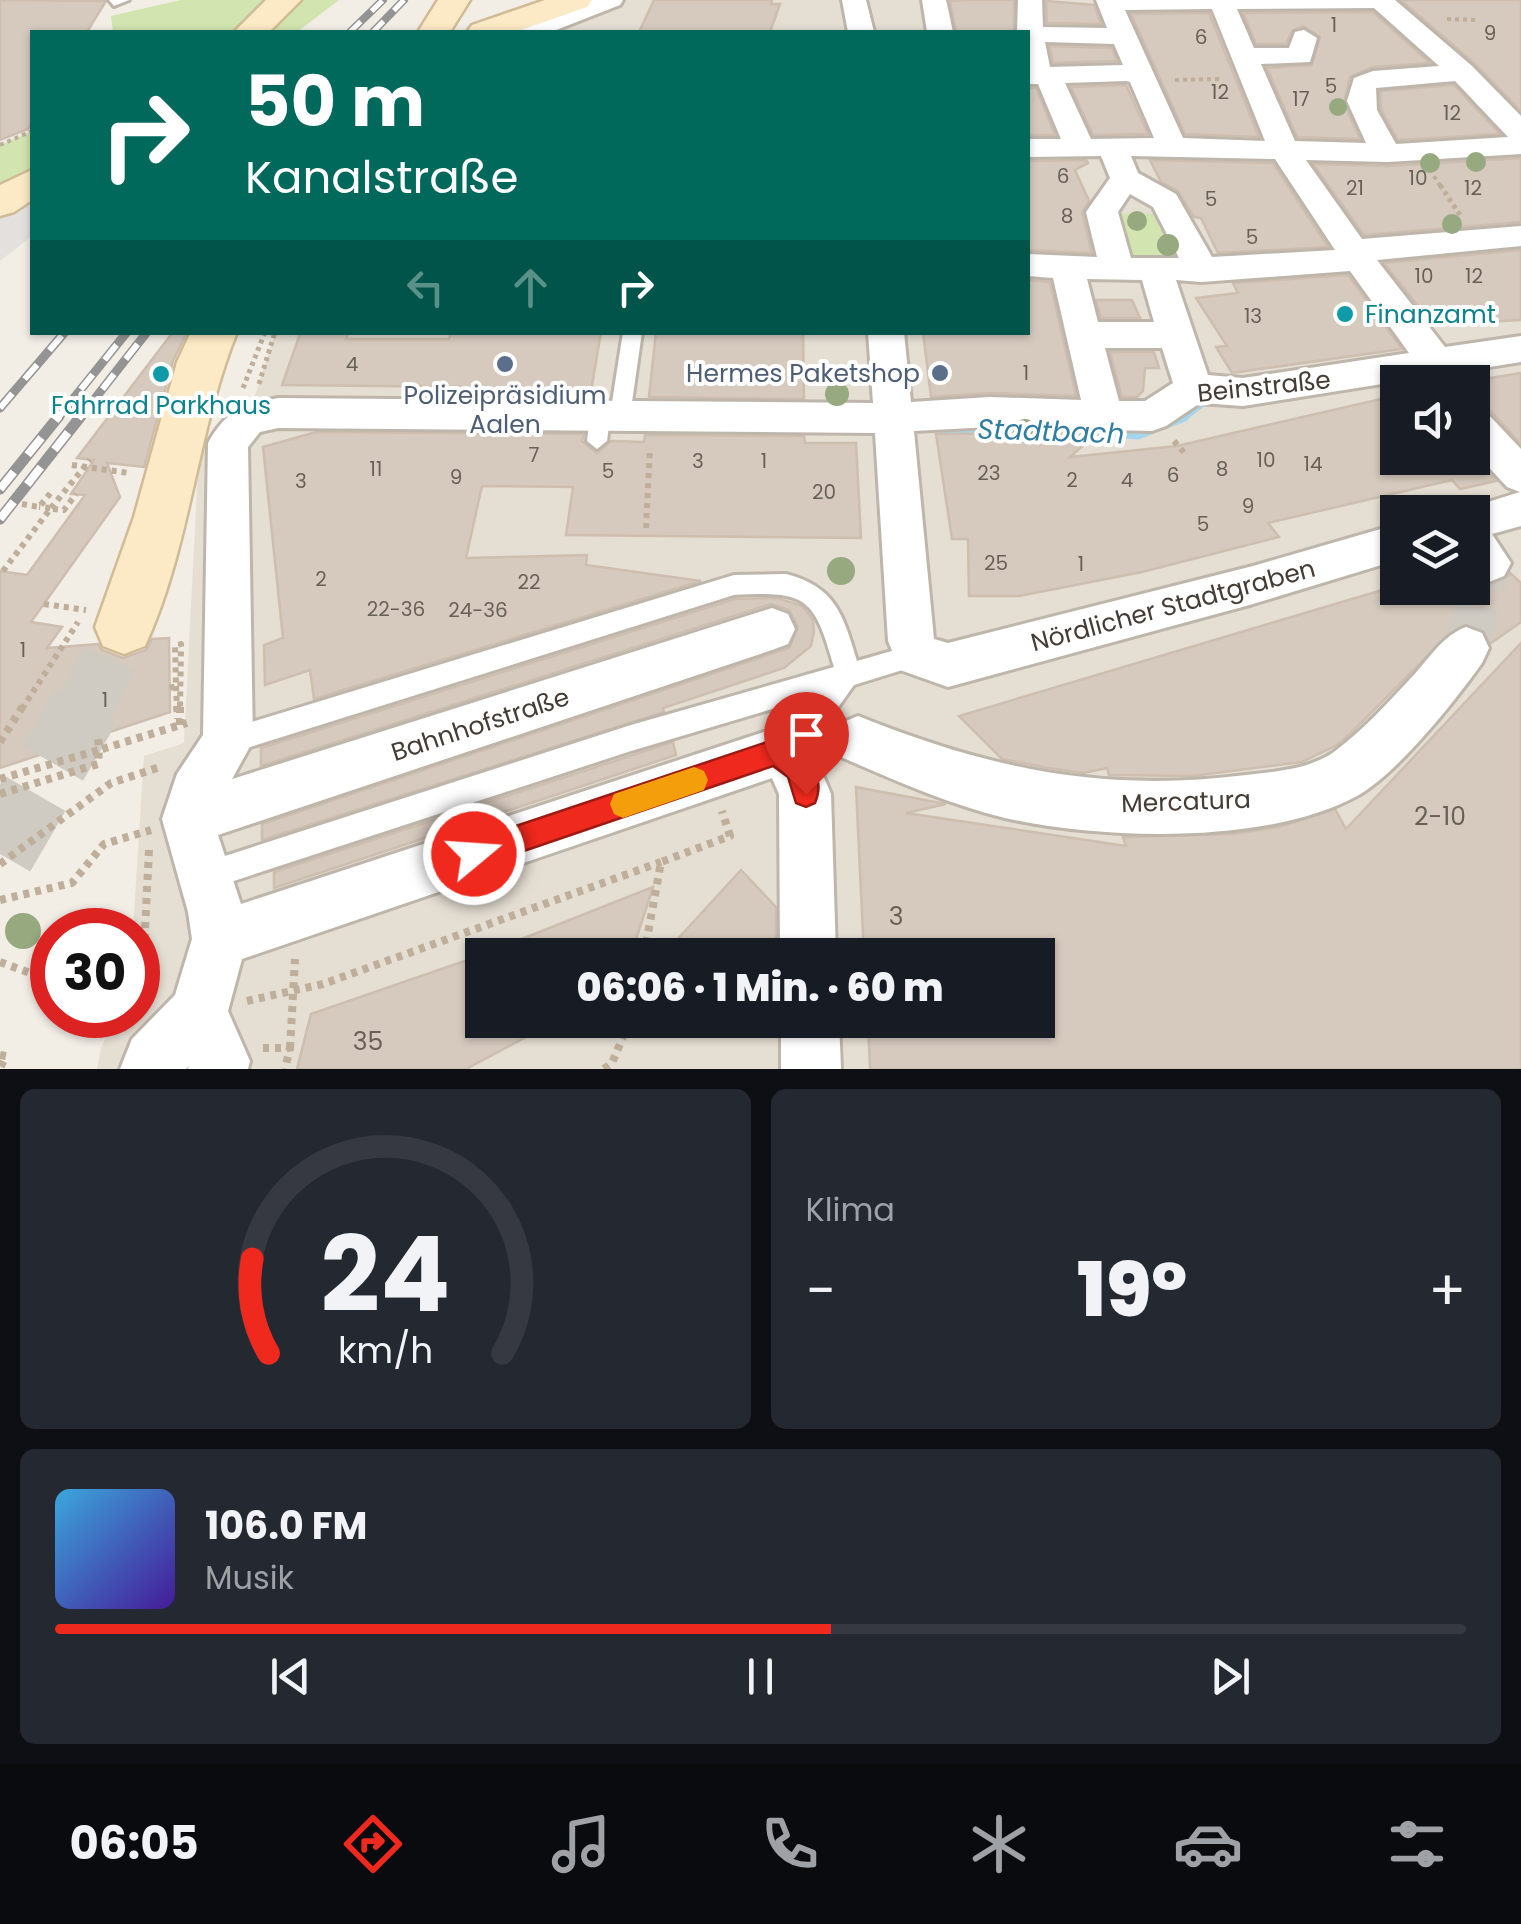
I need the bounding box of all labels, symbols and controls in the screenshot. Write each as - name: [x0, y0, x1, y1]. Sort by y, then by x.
- house number: 1: [1331, 11, 1337, 39]
- house number: 9: [1484, 19, 1496, 47]
- house number: 6: [1195, 23, 1207, 51]
- text: 50 m: [245, 52, 425, 151]
- icon: right: [80, 70, 210, 200]
- house number: 5: [1325, 72, 1337, 100]
- house number: 12: [1211, 78, 1229, 106]
- house number: 17: [1292, 85, 1310, 113]
- house number: 12: [1443, 99, 1461, 127]
- text: Kanalstraße: [245, 146, 518, 209]
- house number: 6: [1057, 162, 1069, 190]
- house number: 10: [1409, 164, 1427, 192]
- house number: 21: [1346, 174, 1364, 202]
- house number: 12: [1464, 174, 1482, 202]
- house number: 5: [1205, 185, 1217, 213]
- house number: 8: [1061, 202, 1073, 230]
- house number: 5: [1246, 223, 1258, 251]
- icon: left: [398, 260, 453, 315]
- icon: ahead: [503, 260, 558, 315]
- icon: right: [608, 260, 663, 315]
- house number: 10: [1415, 262, 1433, 290]
- house number: 12: [1465, 262, 1483, 290]
- place label: Finanzamt: [1365, 297, 1496, 332]
- house number: 13: [1244, 302, 1262, 330]
- marker: Finanzamt: [1334, 303, 1356, 325]
- house number: 4: [346, 350, 358, 378]
- marker: Polizeipräsidium Aalen: [494, 353, 516, 375]
- place label: Hermes Paketshop: [686, 356, 920, 391]
- house number: 1: [1023, 359, 1029, 387]
- marker: Hermes Paketshop: [929, 362, 951, 384]
- street label: Beinstraße: [1196, 362, 1332, 411]
- marker: Fahrrad Parkhaus: [150, 363, 172, 385]
- map controls: [1380, 365, 1490, 605]
- button: sound: [1380, 365, 1490, 475]
- place label: Polizeipräsidium Aalen: [404, 378, 606, 442]
- place label: Fahrrad Parkhaus: [51, 388, 271, 423]
- water label: Stadtbach: [977, 409, 1125, 454]
- house number: 7: [529, 441, 540, 469]
- house number: 10: [1257, 446, 1275, 474]
- house number: 3: [692, 447, 704, 475]
- house number: 1: [761, 447, 767, 475]
- house number: 14: [1304, 450, 1322, 478]
- house number: 11: [370, 455, 382, 483]
- house number: 8: [1216, 455, 1228, 483]
- house number: 5: [602, 457, 614, 485]
- house number: 23: [977, 459, 1001, 487]
- house number: 6: [1167, 461, 1179, 489]
- house number: 9: [450, 463, 462, 491]
- house number: 2: [1066, 466, 1078, 494]
- house number: 4: [1121, 466, 1133, 494]
- house number: 3: [295, 467, 307, 495]
- house number: 20: [812, 478, 836, 506]
- house number: 9: [1242, 492, 1254, 520]
- button: layers: [1380, 495, 1490, 605]
- house number: 5: [1197, 510, 1209, 538]
- house number: 25: [984, 549, 1008, 577]
- house number: 1: [1078, 550, 1084, 578]
- street label: Nördlicher Stadtgraben: [1027, 551, 1319, 660]
- house number: 2: [315, 565, 327, 593]
- house number: 22: [518, 568, 541, 596]
- house number: 22-36: [367, 595, 425, 623]
- house number: 24-36: [448, 596, 508, 624]
- house number: 1: [20, 636, 26, 664]
- street label: Bahnhofstraße: [387, 679, 574, 770]
- house number: 1: [102, 686, 108, 714]
- pin: [764, 692, 849, 795]
- icon: arrive: [779, 707, 834, 762]
- street label: Mercatura: [1121, 782, 1251, 821]
- house number: 2-10: [1414, 799, 1466, 834]
- position arrow: [422, 802, 526, 906]
- house number: 3: [889, 899, 903, 934]
- speed limit sign: 30: [30, 908, 160, 1038]
- text: 06:06 · 1 Min. · 60 m: [577, 961, 943, 1014]
- house number: 35: [353, 1024, 383, 1059]
- text: Klima: [806, 1187, 895, 1232]
- text: 24: [320, 1202, 450, 1347]
- text: 19°: [1077, 1237, 1187, 1342]
- text: −: [806, 1252, 836, 1329]
- text: +: [1428, 1252, 1466, 1329]
- text: km/h: [338, 1325, 433, 1376]
- text: 106.0 FM: [205, 1499, 368, 1552]
- text: Musik: [205, 1555, 294, 1600]
- icon: previous: [263, 1649, 318, 1704]
- icon: pause: [733, 1649, 788, 1704]
- icon: next: [1203, 1649, 1258, 1704]
- icon: directions: [338, 1809, 408, 1879]
- icon: music: [546, 1809, 616, 1879]
- icon: phone: [755, 1809, 825, 1879]
- icon: climate: [964, 1809, 1034, 1879]
- icon: car: [1173, 1809, 1243, 1879]
- icon: filters: [1382, 1809, 1452, 1879]
- text: 06:05: [69, 1812, 199, 1875]

